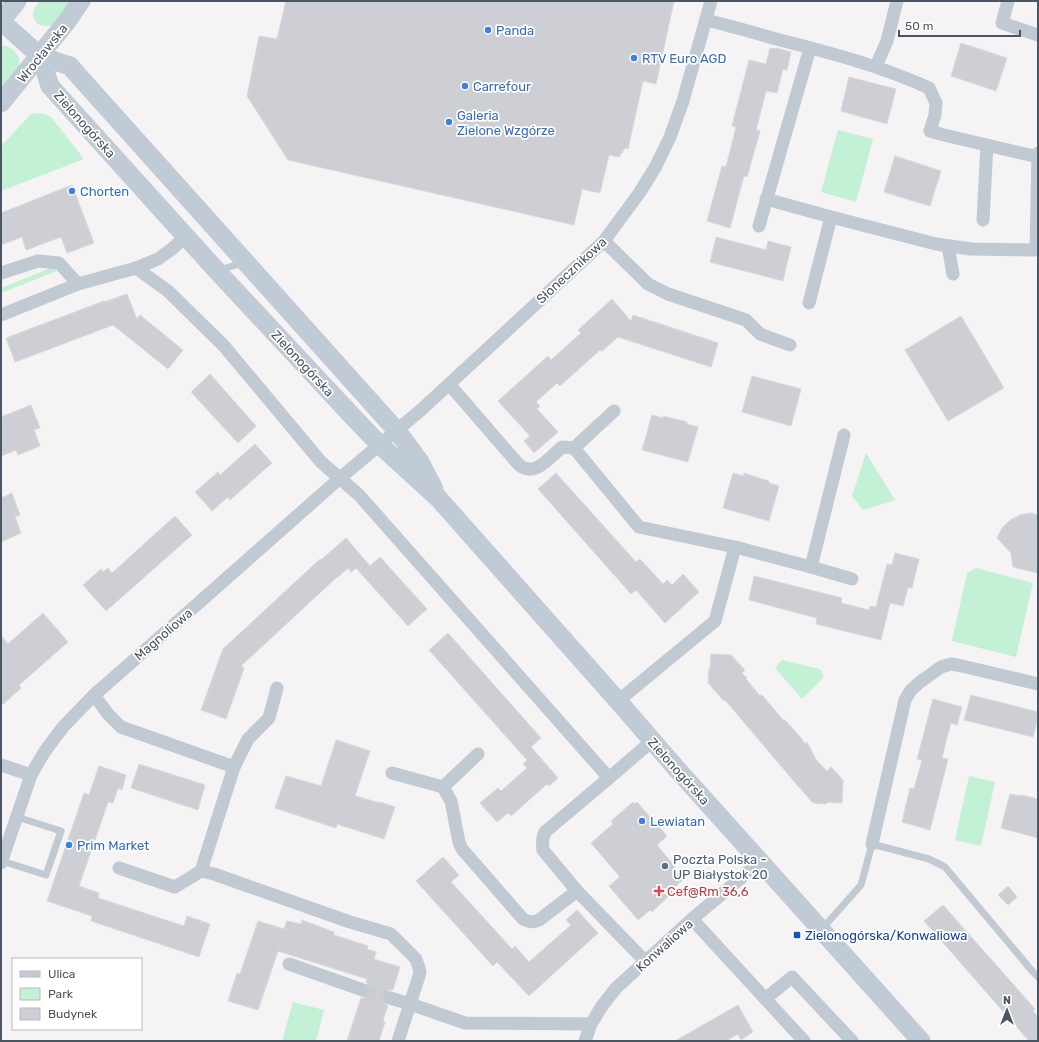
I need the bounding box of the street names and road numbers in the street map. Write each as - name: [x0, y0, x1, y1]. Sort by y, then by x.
- street label: Wrocławska: [14, 21, 71, 86]
- street label: Zielonogórska: [50, 88, 119, 162]
- street label: Słonecznikowa: [533, 234, 609, 307]
- street label: Zielonogórska: [268, 327, 337, 400]
- street label: Magnoliowa: [131, 605, 196, 664]
- street label: Zielonogórska: [644, 735, 713, 809]
- street label: Konwaliowa: [633, 916, 696, 975]

